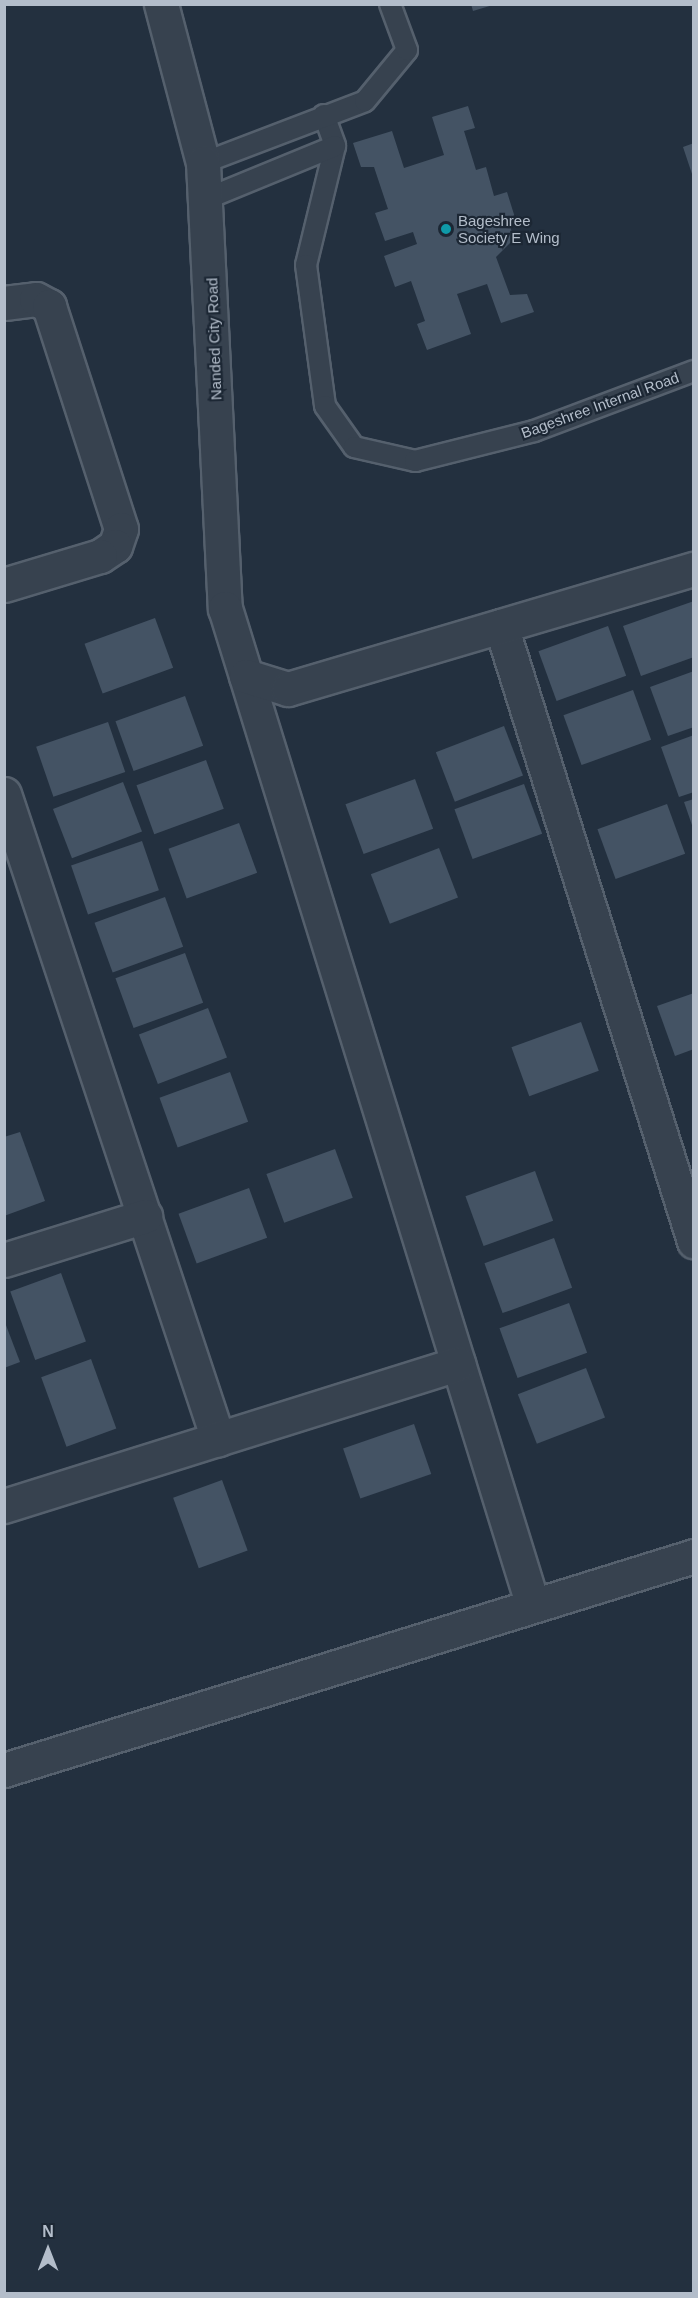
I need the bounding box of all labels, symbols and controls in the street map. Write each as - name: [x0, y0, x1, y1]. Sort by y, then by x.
- place label: Bageshree Society E Wing: [458, 211, 560, 246]
- marker: Bageshree Society E Wing: [439, 222, 453, 236]
- street label: Nanded City Road: [203, 277, 225, 401]
- street label: Bageshree Internal Road: [519, 368, 681, 442]
- north arrow: [18, 2220, 78, 2280]
- text: N: [42, 2223, 54, 2240]

